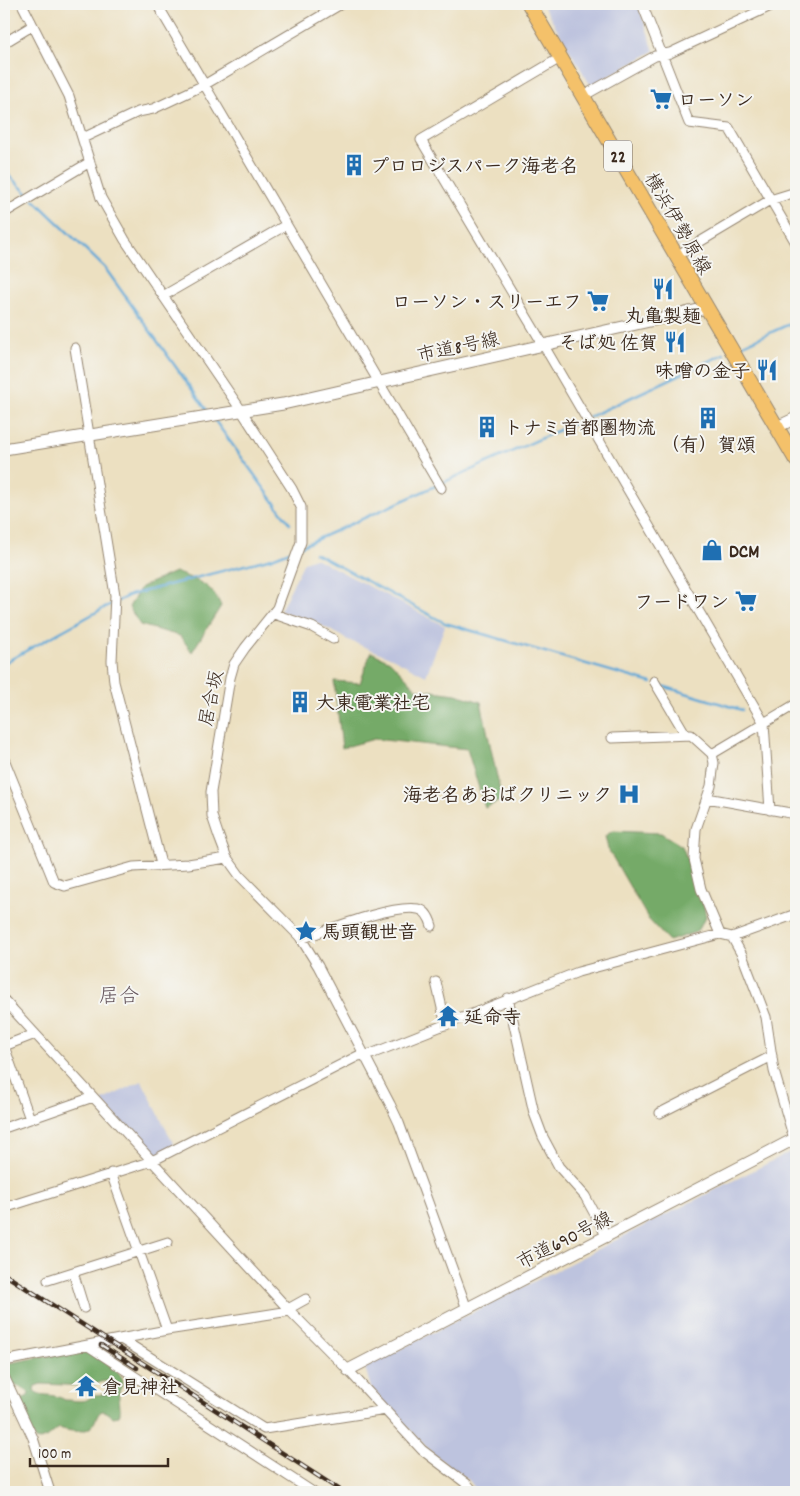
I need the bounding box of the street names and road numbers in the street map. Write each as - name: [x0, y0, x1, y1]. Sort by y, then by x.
- road number: 22: [604, 140, 632, 172]
- street label: 横浜伊勢原線: [636, 169, 716, 281]
- street label: 市道8号線: [415, 328, 502, 371]
- street label: 居合坂: [194, 668, 233, 729]
- street label: 市道690号線: [513, 1206, 618, 1278]

